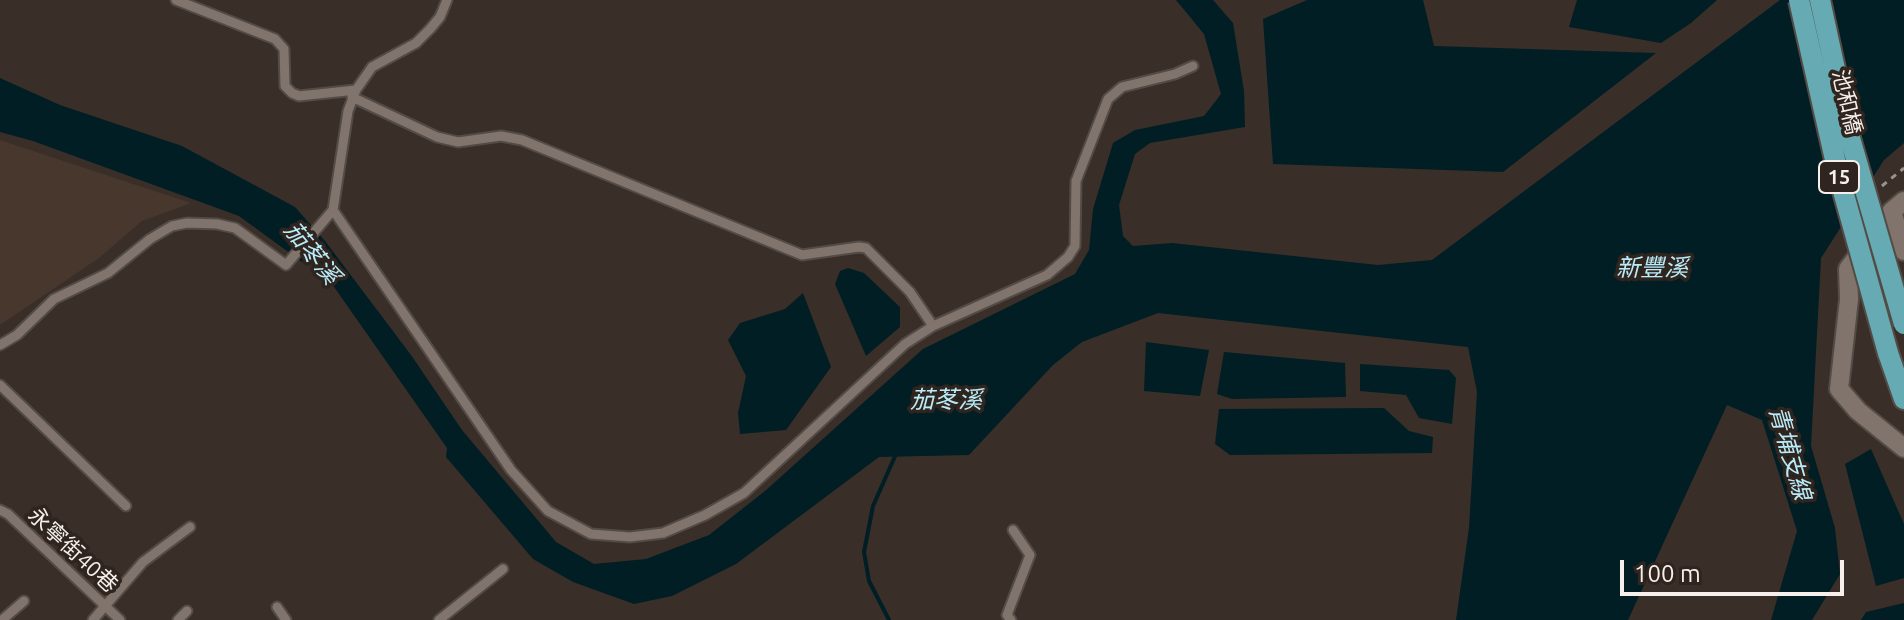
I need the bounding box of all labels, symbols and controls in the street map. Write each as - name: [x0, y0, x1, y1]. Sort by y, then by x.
- street label: 池和橋: [1827, 67, 1867, 137]
- road number: 15: [1819, 161, 1859, 193]
- water label: 茄苳溪: [278, 216, 346, 290]
- water label: 新豐溪: [1616, 254, 1688, 282]
- water label: 茄苳溪: [910, 386, 982, 414]
- water label: 青埔支線: [1763, 403, 1817, 503]
- street label: 永寧街40巷: [23, 502, 123, 598]
- scale bar: [1624, 544, 1848, 594]
- text: 100 m: [1634, 560, 1701, 587]

